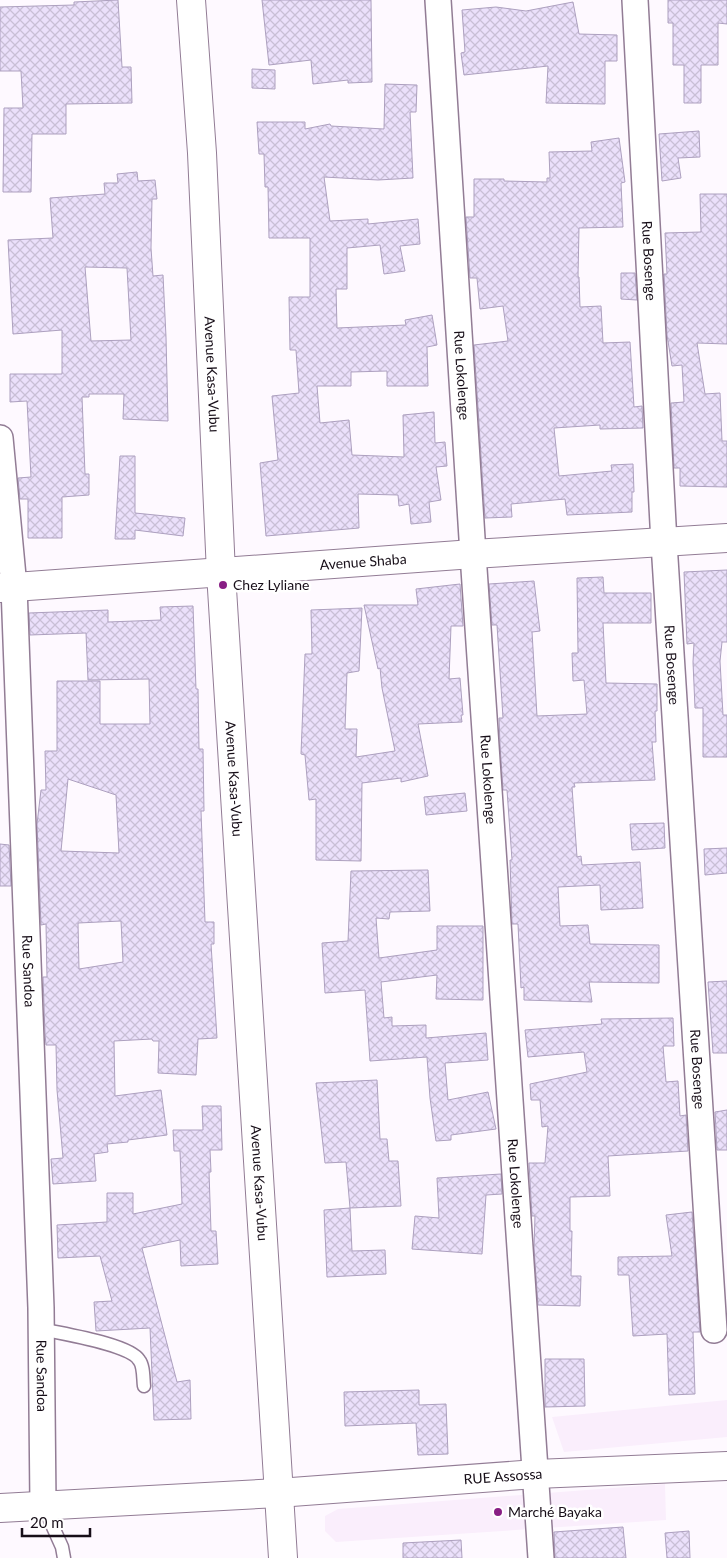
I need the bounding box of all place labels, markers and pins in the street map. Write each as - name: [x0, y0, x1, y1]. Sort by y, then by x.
- place label: Chez Lyliane: [233, 576, 309, 593]
- marker: Chez Lyliane: [217, 579, 229, 591]
- place label: Marché Bayaka: [508, 1503, 602, 1520]
- marker: Marché Bayaka: [492, 1506, 504, 1518]

